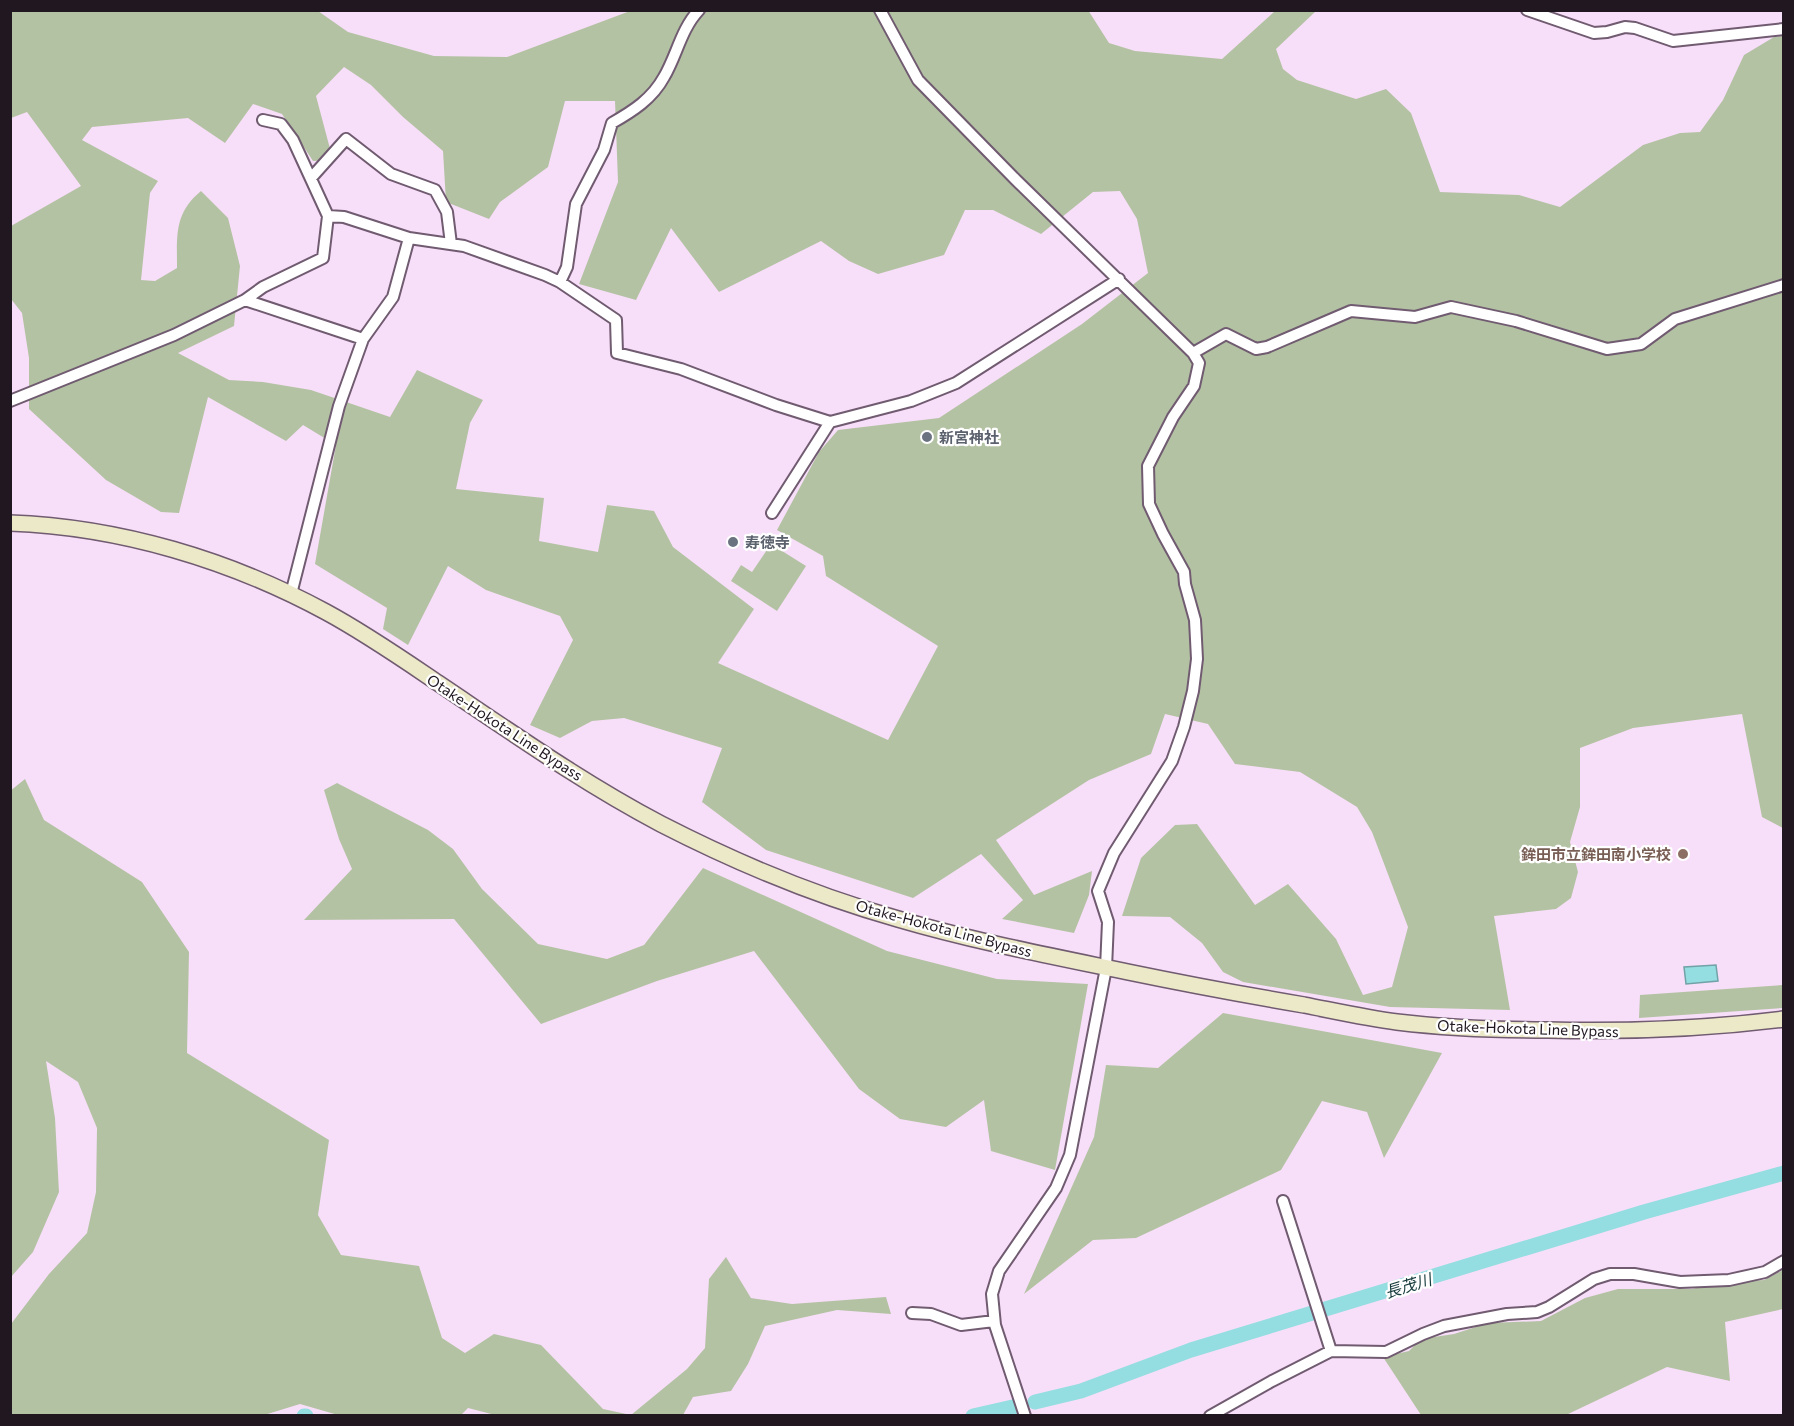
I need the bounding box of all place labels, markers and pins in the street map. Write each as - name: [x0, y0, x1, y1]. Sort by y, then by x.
- place label: 新宮神社: [939, 428, 999, 446]
- marker: 新宮神社: [920, 430, 934, 444]
- place label: 寿徳寺: [745, 533, 790, 551]
- marker: 寿徳寺: [726, 535, 740, 549]
- place label: 鉾田市立鉾田南小学校: [1521, 845, 1671, 863]
- marker: 鉾田市立鉾田南小学校: [1676, 847, 1690, 861]

